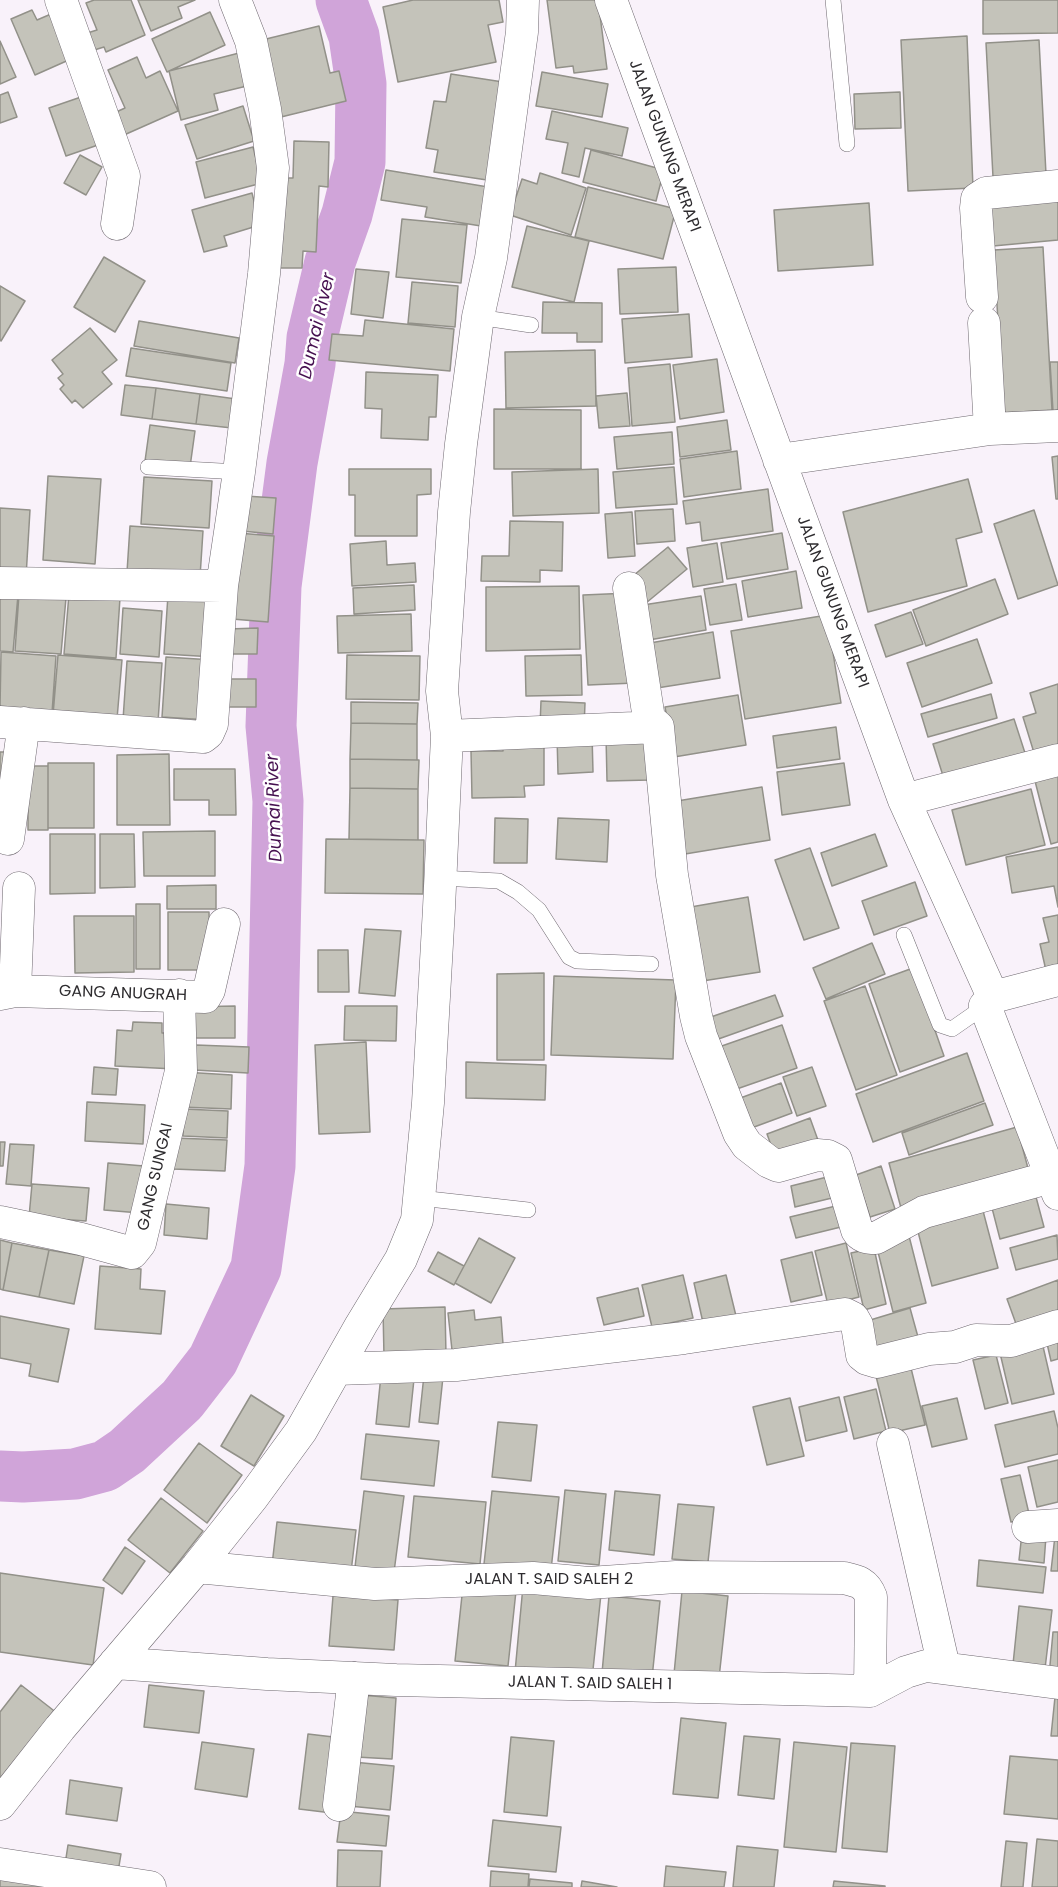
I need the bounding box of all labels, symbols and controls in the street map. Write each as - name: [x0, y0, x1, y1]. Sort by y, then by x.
- street label: JALAN GUNUNG MERAPI: [624, 57, 704, 235]
- water label: Dumai River: [295, 271, 341, 381]
- street label: JALAN GUNUNG MERAPI: [792, 513, 872, 691]
- water label: Dumai River: [262, 754, 288, 862]
- street label: GANG ANUGRAH: [59, 982, 187, 1006]
- street label: GANG SUNGAI: [134, 1121, 178, 1233]
- street label: JALAN T. SAID SALEH 2: [465, 1570, 633, 1590]
- street label: JALAN T. SAID SALEH 1: [508, 1673, 672, 1695]

